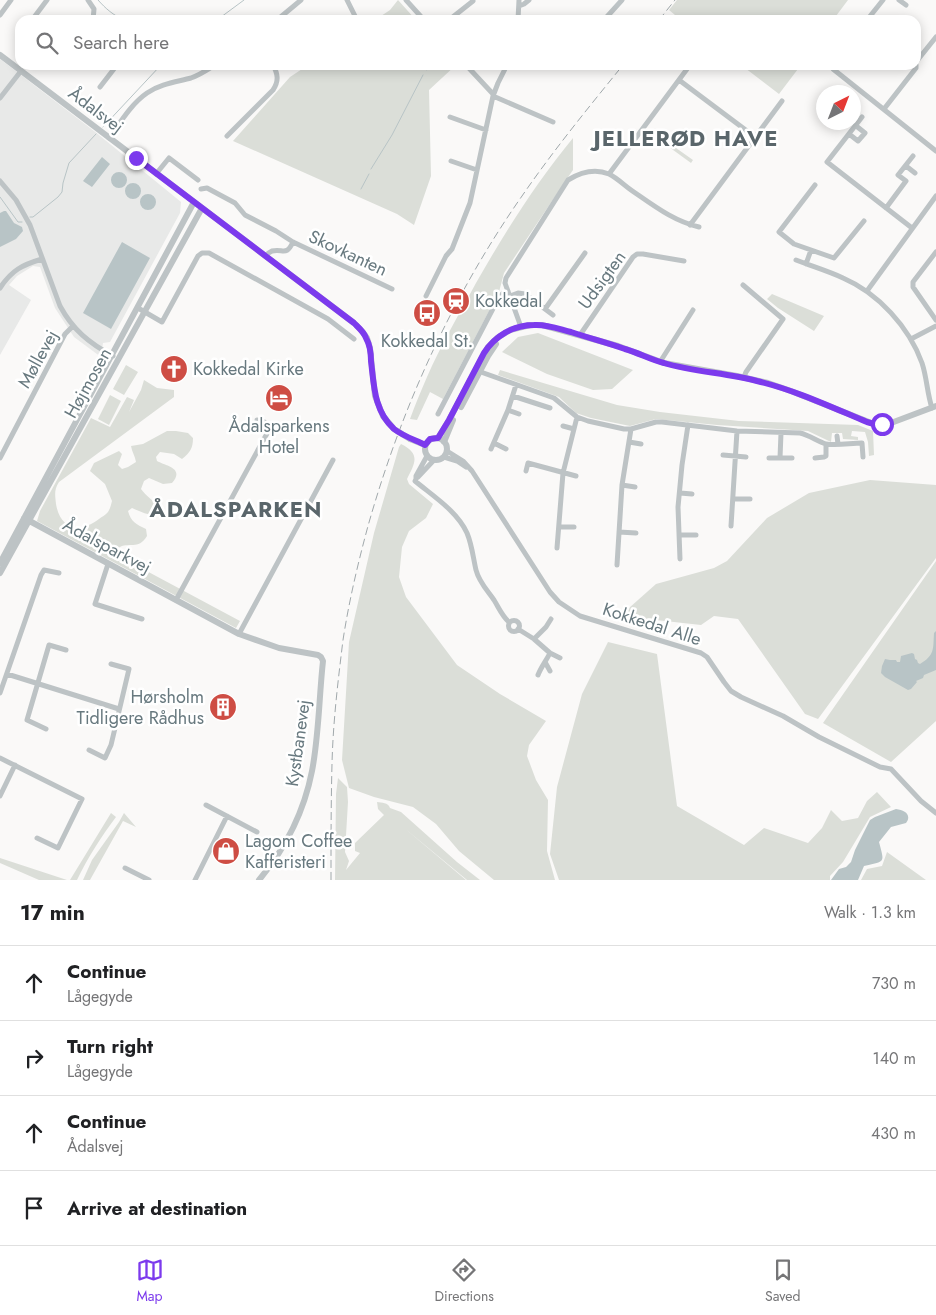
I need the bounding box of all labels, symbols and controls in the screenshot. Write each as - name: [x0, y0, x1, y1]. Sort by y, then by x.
- search box: [15, 15, 921, 70]
- icon: search: [33, 29, 61, 57]
- text: Search here: [73, 29, 169, 56]
- street label: Ådalsvej: [63, 81, 129, 139]
- north arrow: [816, 85, 861, 130]
- district label: JELLERØD HAVE: [589, 122, 779, 154]
- route end: [125, 147, 148, 170]
- street label: Skovkanten: [304, 223, 392, 283]
- street label: Udsigten: [572, 245, 632, 315]
- station icon: Kokkedal: [441, 286, 471, 316]
- place label: Kokkedal: [475, 288, 542, 314]
- bus stop icon: Kokkedal St.: [412, 298, 442, 328]
- street label: Møllevej: [11, 325, 65, 393]
- place label: Kokkedal St.: [381, 328, 473, 354]
- street label: Højmosen: [58, 343, 118, 423]
- church icon: Kokkedal Kirke: [159, 354, 189, 384]
- place label: Kokkedal Kirke: [193, 356, 304, 382]
- hotel icon: Ådalsparkens Hotel: [264, 383, 294, 413]
- place label: Ådalsparkens Hotel: [229, 413, 329, 460]
- route start: [871, 413, 894, 436]
- district label: ÅDALSPARKEN: [149, 493, 322, 525]
- street label: Ådalsparkvej: [58, 512, 156, 580]
- street label: Kokkedal Alle: [599, 596, 705, 652]
- place label: Hørsholm Tidligere Rådhus: [77, 684, 204, 731]
- building icon: Hørsholm Tidligere Rådhus: [208, 692, 238, 722]
- street label: Kystbanevej: [279, 698, 317, 788]
- place label: Lagom Coffee Kafferisteri: [245, 828, 352, 875]
- shop icon: Lagom Coffee Kafferisteri: [211, 836, 241, 866]
- text: 17 min: [20, 898, 85, 928]
- text: Walk · 1.3 km: [824, 901, 916, 924]
- text: Continue: [67, 958, 146, 985]
- icon: ahead: [20, 969, 48, 997]
- text: 730 m: [872, 972, 916, 995]
- text: Lågegyde: [67, 985, 133, 1008]
- text: Turn right: [67, 1033, 153, 1060]
- icon: right: [20, 1044, 48, 1072]
- text: 140 m: [873, 1047, 916, 1070]
- text: Lågegyde: [67, 1060, 133, 1083]
- text: Continue: [67, 1108, 146, 1135]
- icon: ahead: [20, 1119, 48, 1147]
- text: 430 m: [871, 1122, 916, 1145]
- text: Ådalsvej: [67, 1135, 123, 1158]
- icon: arrive: [20, 1194, 48, 1222]
- text: Arrive at destination: [67, 1195, 247, 1222]
- tab: Map: [136, 1256, 164, 1306]
- tab: Directions: [435, 1256, 494, 1306]
- tab: Saved: [765, 1256, 800, 1306]

